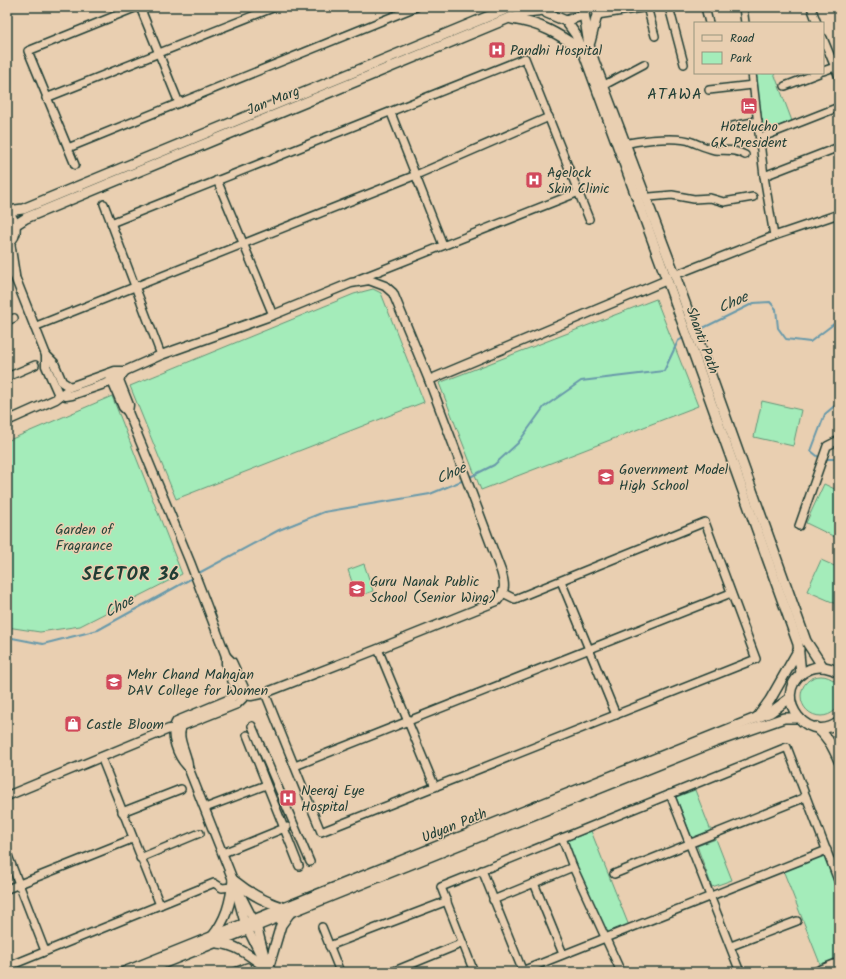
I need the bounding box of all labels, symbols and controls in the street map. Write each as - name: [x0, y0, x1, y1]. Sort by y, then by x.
- legend: [694, 22, 824, 74]
- text: Road: [730, 29, 755, 48]
- hospital icon: Pandhi Hospital: [487, 40, 507, 60]
- place label: Pandhi Hospital: [510, 40, 603, 62]
- text: Park: [730, 49, 752, 68]
- street label: Jan Marg: [244, 80, 303, 121]
- district label: ATAWA: [647, 82, 703, 107]
- hotel icon: Hotelucho GK President: [739, 96, 759, 116]
- place label: Hotelucho GK President: [711, 116, 788, 154]
- place label: Agelock Skin Clinic: [547, 162, 610, 200]
- hospital icon: Agelock Skin Clinic: [524, 170, 544, 190]
- water label: Choe: [715, 285, 753, 320]
- street label: Shanti Path: [680, 303, 724, 377]
- water label: Choe: [433, 456, 471, 491]
- place label: Government Model High School: [619, 459, 729, 497]
- school or university icon: Government Model High School: [596, 467, 616, 487]
- park label: Garden of Fragrance: [55, 519, 115, 557]
- district label: SECTOR 36: [82, 561, 180, 590]
- place label: Guru Nanak Public School (Senior Wing): [370, 571, 496, 609]
- school or university icon: Guru Nanak Public School (Senior Wing): [347, 579, 367, 599]
- water label: Choe: [100, 588, 140, 625]
- place label: Mehr Chand Mahajan DAV College for Women: [127, 664, 268, 702]
- school or university icon: Mehr Chand Mahajan DAV College for Women: [104, 672, 124, 692]
- shop icon: Castle Bloom: [63, 714, 83, 734]
- place label: Castle Bloom: [86, 714, 164, 736]
- place label: Neeraj Eye Hospital: [301, 780, 365, 818]
- hospital icon: Neeraj Eye Hospital: [278, 788, 298, 808]
- street label: Udyan Path: [418, 803, 490, 849]

